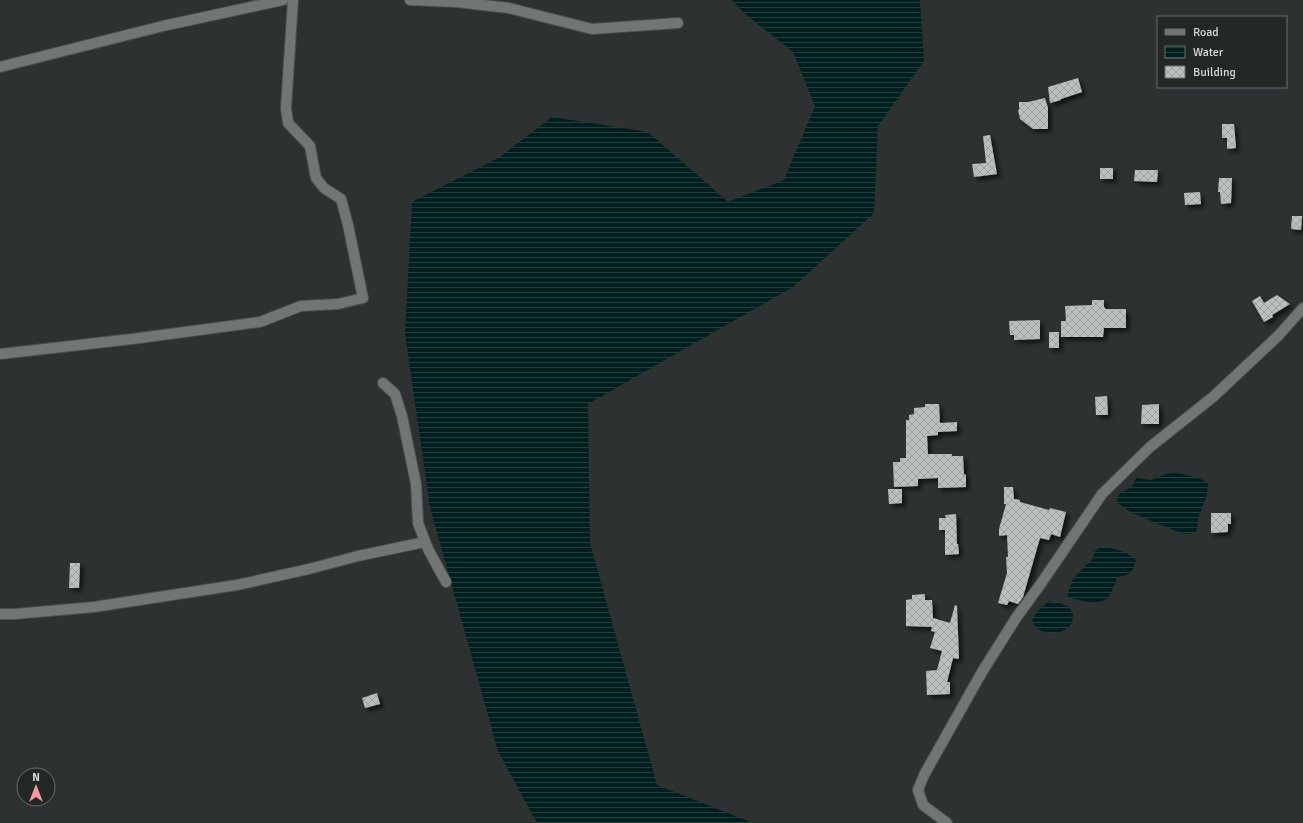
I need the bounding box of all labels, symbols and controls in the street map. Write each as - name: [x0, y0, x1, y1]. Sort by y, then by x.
- legend: [1157, 16, 1287, 88]
- text: Road: [1193, 25, 1219, 40]
- text: Water: [1193, 45, 1224, 60]
- text: Building: [1193, 65, 1236, 80]
- north arrow: [16, 767, 56, 807]
- text: N: [32, 771, 40, 784]

